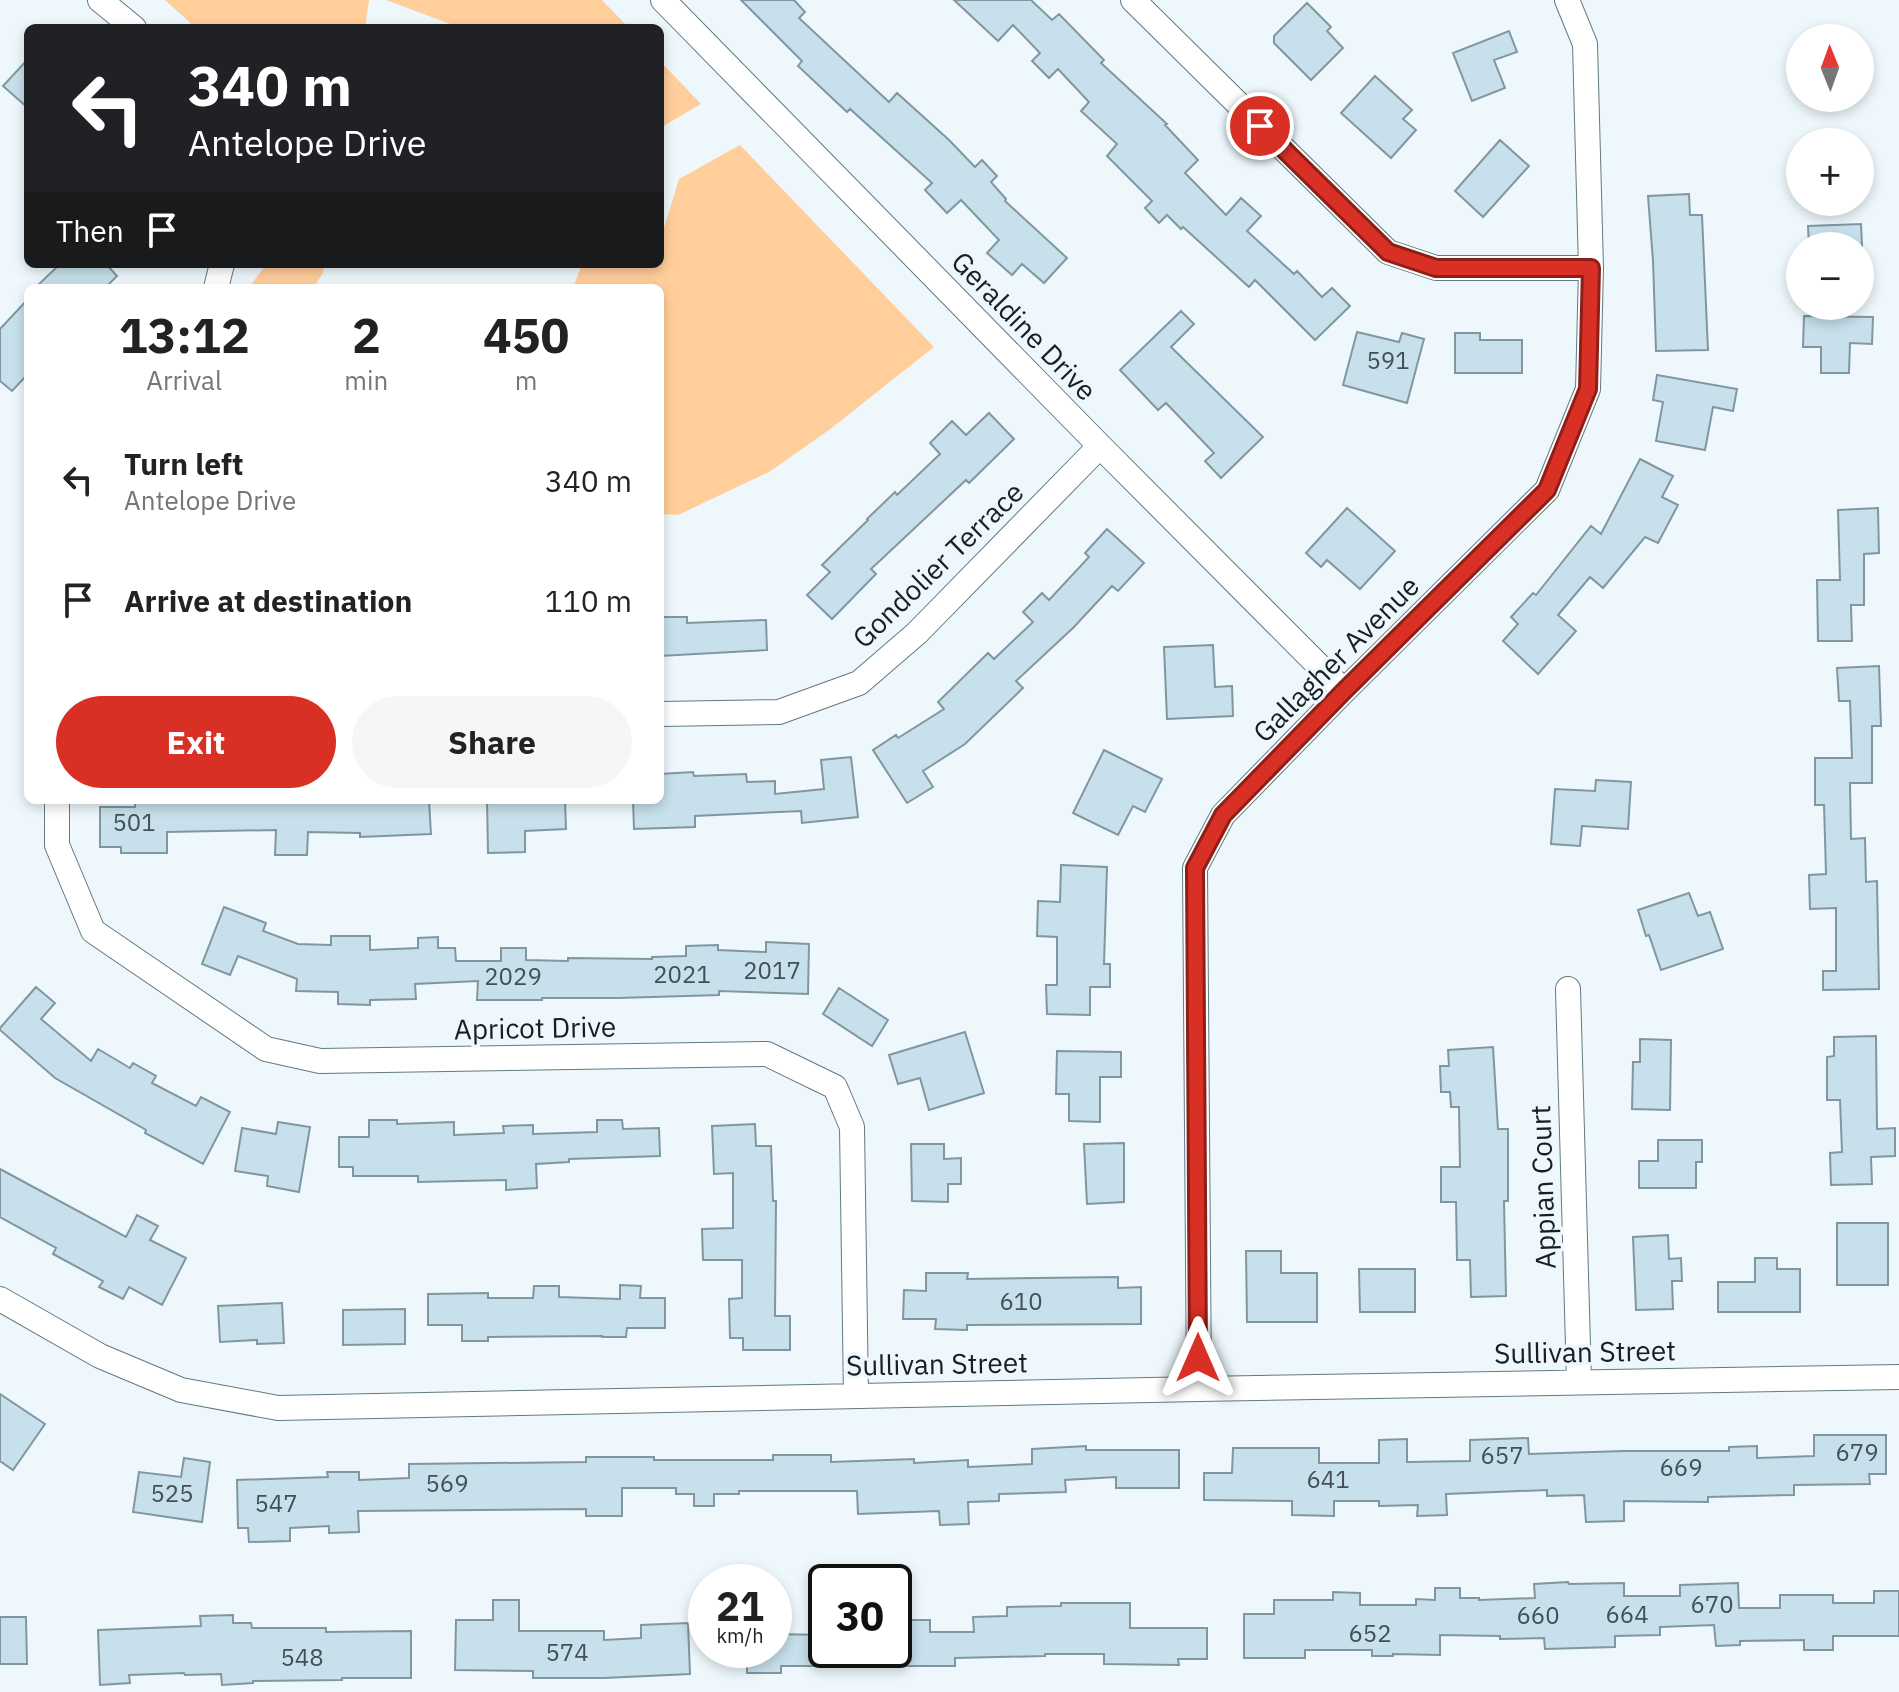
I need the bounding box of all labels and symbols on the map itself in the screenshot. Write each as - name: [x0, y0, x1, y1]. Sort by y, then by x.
- north arrow: [1786, 24, 1874, 112]
- pin: [1226, 92, 1294, 160]
- street label: Geraldine Drive: [944, 243, 1105, 408]
- house number: 591: [1366, 344, 1410, 376]
- street label: Gondolier Terrace: [844, 473, 1031, 656]
- street label: Gallagher Avenue: [1244, 567, 1427, 750]
- house number: 501: [112, 806, 156, 838]
- house number: 2017: [743, 954, 801, 986]
- house number: 2021: [653, 958, 711, 990]
- house number: 2029: [484, 960, 542, 992]
- street label: Apricot Drive: [453, 1008, 617, 1047]
- street label: Appian Court: [1521, 1104, 1564, 1270]
- house number: 610: [999, 1285, 1043, 1317]
- position arrow: [1156, 1316, 1240, 1400]
- street label: Sullivan Street: [1494, 1331, 1676, 1372]
- street label: Sullivan Street: [846, 1343, 1028, 1384]
- house number: 679: [1835, 1436, 1879, 1468]
- house number: 657: [1480, 1439, 1524, 1471]
- house number: 669: [1659, 1451, 1703, 1483]
- house number: 641: [1306, 1463, 1350, 1495]
- house number: 569: [425, 1467, 469, 1499]
- house number: 525: [150, 1477, 194, 1509]
- house number: 547: [254, 1487, 298, 1519]
- speed limit sign: 30: [808, 1564, 912, 1668]
- house number: 670: [1690, 1588, 1734, 1620]
- house number: 664: [1605, 1598, 1649, 1630]
- house number: 660: [1516, 1599, 1560, 1631]
- house number: 652: [1348, 1617, 1392, 1649]
- house number: 574: [545, 1636, 589, 1668]
- house number: 548: [280, 1641, 324, 1673]

